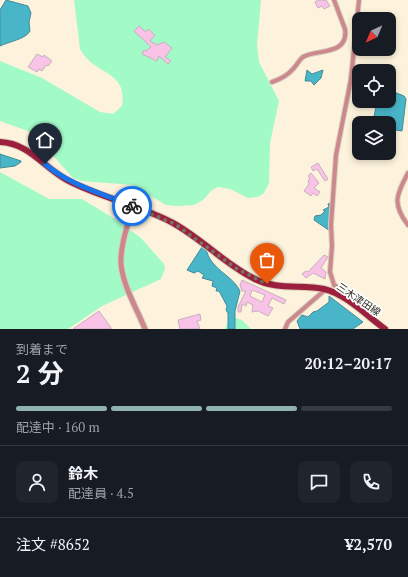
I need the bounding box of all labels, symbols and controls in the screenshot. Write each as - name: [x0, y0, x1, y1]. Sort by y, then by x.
- north arrow: [352, 12, 396, 56]
- map controls: [352, 12, 396, 160]
- button: locate: [352, 64, 396, 108]
- button: layers: [352, 116, 396, 160]
- pin: [28, 123, 62, 164]
- icon: home: [34, 129, 56, 151]
- courier: [112, 186, 152, 226]
- icon: bike: [121, 195, 143, 217]
- pin: [250, 243, 284, 284]
- icon: bag: [256, 249, 278, 271]
- street label: 三木津田線: [334, 280, 383, 319]
- text: 到着まで: [16, 340, 68, 358]
- text: 20:12–20:17: [305, 353, 392, 373]
- text: 2 分: [16, 356, 64, 390]
- text: 配達中 · 160 m: [16, 418, 100, 436]
- button: person: [16, 461, 58, 503]
- button: chat: [298, 461, 340, 503]
- button: phone: [350, 461, 392, 503]
- text: 鈴木: [68, 463, 98, 483]
- text: 配達員 · 4.5: [68, 484, 134, 502]
- text: 注文 #8652: [16, 534, 90, 554]
- text: ¥2,570: [345, 534, 392, 554]

